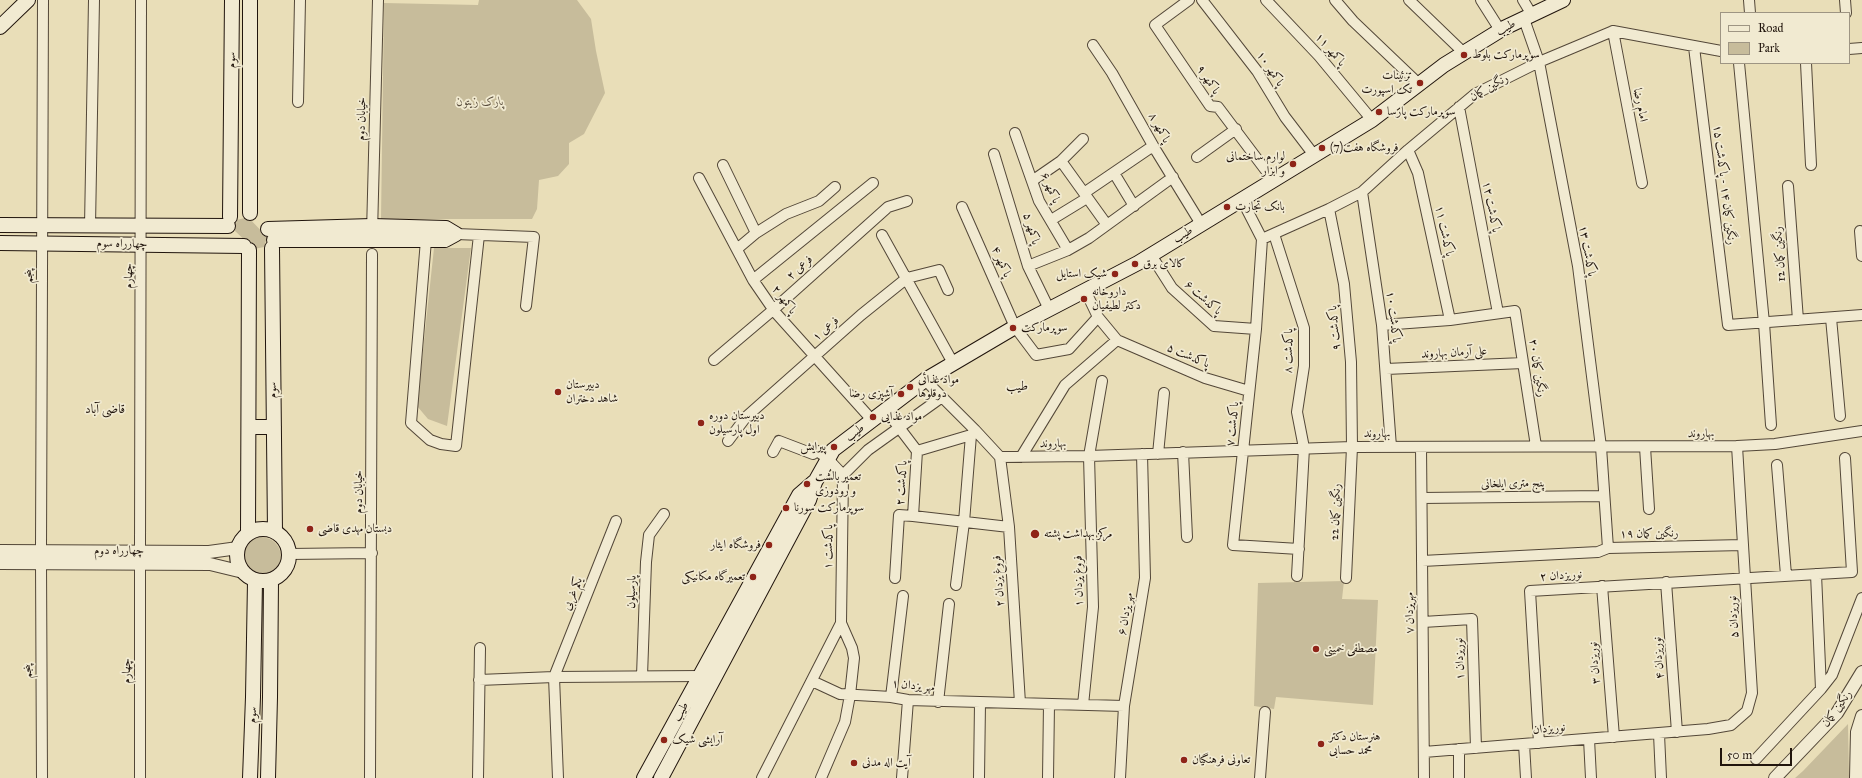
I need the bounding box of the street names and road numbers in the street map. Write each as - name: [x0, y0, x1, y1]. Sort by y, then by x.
- street label: طیب: [1494, 17, 1518, 39]
- street label: پاکمهر ۱۱: [1312, 30, 1348, 70]
- street label: پاکمهر ۱۰: [1253, 49, 1287, 89]
- street label: سوم: [225, 52, 239, 68]
- street label: پاکمهر ۹: [1193, 62, 1223, 98]
- street label: رنگین کمان: [1467, 71, 1511, 105]
- street label: امام رضا: [1630, 87, 1650, 123]
- street label: خیابان دوم: [354, 97, 370, 141]
- street label: پاکمهر ۸: [1145, 110, 1173, 146]
- street label: رنگین کمان ۱۴ - پاکدشت ۱۵: [1709, 124, 1739, 246]
- street label: پاکمهر ۶: [1037, 170, 1063, 206]
- street label: پاکدشت ۱۲: [1479, 180, 1503, 234]
- street label: پاکدشت ۱۱: [1432, 204, 1456, 258]
- street label: پاکمهر ۵: [1019, 211, 1043, 247]
- street label: طیب: [1171, 224, 1195, 246]
- street label: پاکدشت ۱۳: [1575, 224, 1599, 278]
- street label: رنگین کمان 12: [1771, 226, 1789, 282]
- street label: چهارراه سوم: [96, 236, 148, 252]
- street label: پاکمهر ۴: [988, 244, 1014, 280]
- street label: فرعی ۲: [784, 253, 816, 283]
- street label: چهارم: [122, 263, 136, 289]
- street label: پنجم: [22, 269, 36, 283]
- street label: پاکدشت ۶: [1181, 278, 1225, 318]
- street label: پاکمهر ۲: [768, 283, 800, 317]
- street label: پاکدشت ۱۰: [1383, 290, 1403, 344]
- street label: پاکدشت ۹: [1326, 305, 1344, 351]
- street label: فرعی ۱: [810, 314, 842, 344]
- street label: پاکدشت ۸: [1281, 328, 1297, 374]
- street label: رنگین کمان ۲۰: [1525, 338, 1549, 398]
- street label: پاکدشت ۵: [1164, 341, 1212, 371]
- street label: علی آرمان بهاروند: [1421, 344, 1487, 362]
- street label: سوم: [266, 382, 280, 398]
- street label: پاکدشت ۷: [1223, 401, 1243, 447]
- street label: طیب: [843, 421, 867, 445]
- street label: بهاروند: [1364, 427, 1390, 441]
- street label: بهاروند: [1688, 427, 1714, 441]
- street label: بهاروند: [1040, 437, 1066, 451]
- street label: پاکدشت ۲: [893, 460, 911, 506]
- street label: خیابان دوم: [352, 470, 366, 514]
- street label: پنج متری ایلخانی: [1481, 476, 1545, 492]
- street label: رنگین کمان 22: [1328, 483, 1344, 541]
- street label: پاکدشت ۱: [821, 524, 837, 570]
- street label: رنگین کمان ۱۹: [1619, 526, 1679, 542]
- street label: چهارراه دوم: [94, 544, 144, 558]
- street label: فروغ یزدان ۲: [990, 555, 1008, 607]
- street label: فروغ یزدان ۱: [1071, 555, 1087, 607]
- street label: نوریزدان ۲: [1539, 567, 1583, 585]
- street label: یکم غربی: [560, 575, 586, 613]
- street label: پارسیلون: [624, 575, 640, 609]
- street label: مهر یزدان ۶: [1115, 591, 1137, 637]
- street label: مهریزدان ۷: [1403, 592, 1417, 634]
- street label: نوریزدان ۵: [1726, 595, 1742, 639]
- street label: نوریزدان ۴: [1650, 636, 1668, 680]
- street label: نوریزدان ۱: [1452, 638, 1468, 680]
- street label: نوریزدان ۳: [1586, 641, 1604, 685]
- street label: چهارم: [120, 658, 134, 684]
- street label: پنجم: [21, 664, 35, 678]
- street label: مهر یزدان ۱: [891, 677, 935, 695]
- street label: رنگین کمان: [1819, 688, 1855, 730]
- street label: طیب: [670, 700, 692, 724]
- street label: سوم: [245, 706, 261, 724]
- street label: نوریزدان: [1532, 720, 1566, 738]

